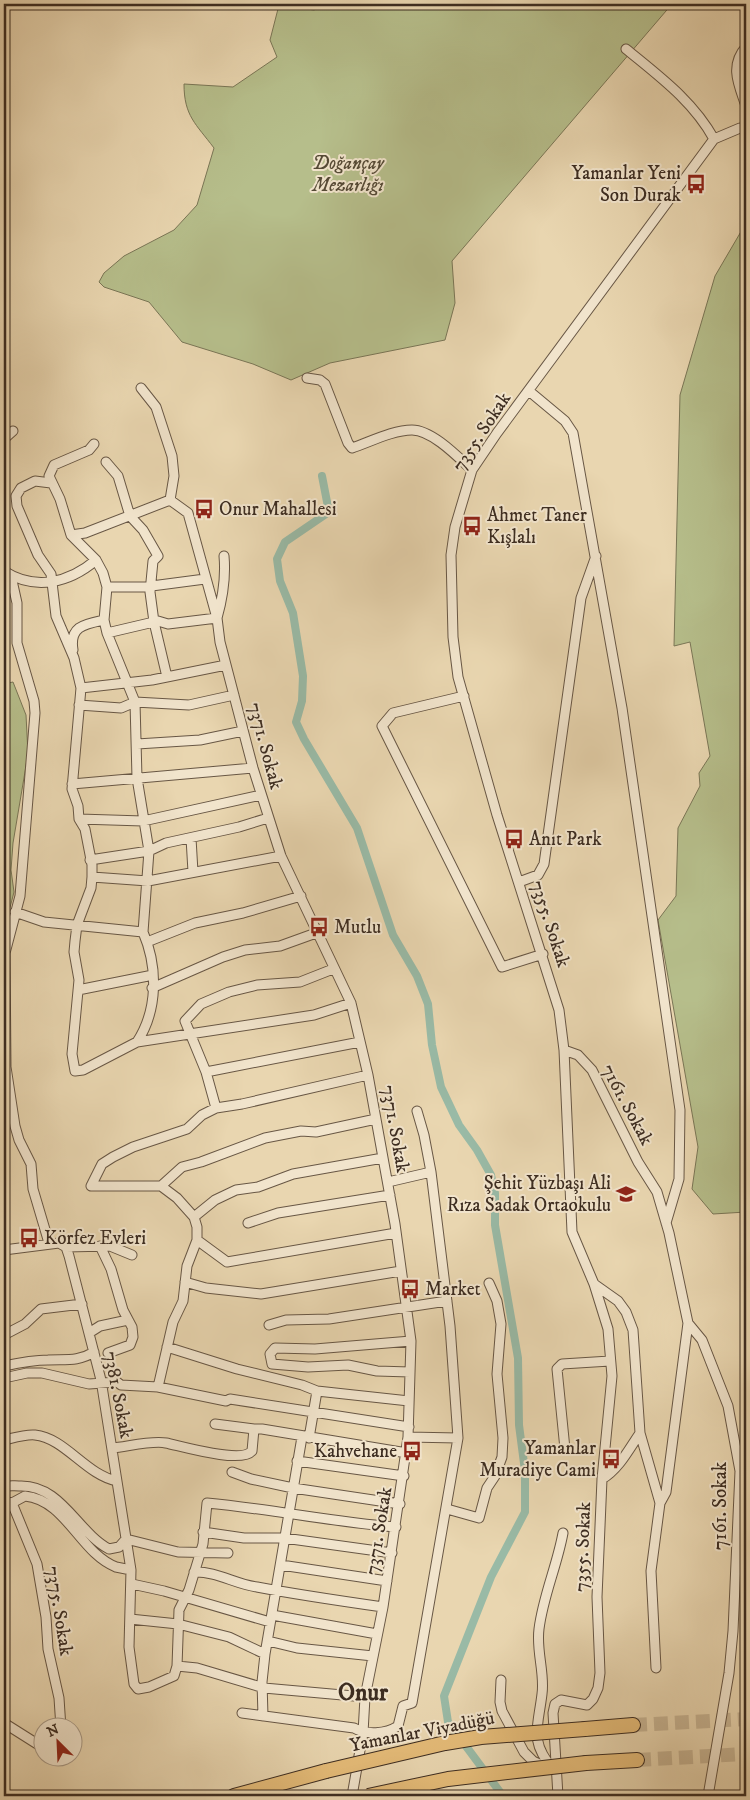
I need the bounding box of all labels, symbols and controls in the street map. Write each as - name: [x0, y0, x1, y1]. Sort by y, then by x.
- park label: Doğançay Mezarlığı: [311, 152, 385, 197]
- place label: Yamanlar Yeni Son Durak: [571, 162, 682, 207]
- bus stop icon: Yamanlar Yeni Son Durak: [685, 173, 707, 195]
- street label: 7355. Sokak: [448, 387, 516, 476]
- bus stop icon: Onur Mahallesi: [193, 498, 215, 520]
- place label: Onur Mahallesi: [219, 498, 337, 521]
- place label: Ahmet Taner Kışlalı: [487, 504, 587, 549]
- bus stop icon: Ahmet Taner Kışlalı: [461, 515, 483, 537]
- street label: 7371. Sokak: [242, 700, 288, 792]
- bus stop icon: Anıt Park: [503, 828, 525, 850]
- place label: Anıt Park: [529, 828, 602, 851]
- street label: 7355. Sokak: [525, 878, 575, 971]
- bus stop icon: Mutlu: [308, 916, 330, 938]
- place label: Mutlu: [334, 916, 381, 939]
- street label: 7161. Sokak: [596, 1061, 658, 1150]
- street label: 7371. Sokak: [376, 1083, 414, 1175]
- place label: Şehit Yüzbaşı Ali Rıza Sadak Ortaokulu: [447, 1172, 611, 1217]
- school or university icon: Şehit Yüzbaşı Ali Rıza Sadak Ortaokulu: [615, 1183, 637, 1205]
- bus stop icon: Körfez Evleri: [18, 1227, 40, 1249]
- place label: Körfez Evleri: [44, 1227, 146, 1250]
- bus stop icon: Market: [399, 1278, 421, 1300]
- place label: Market: [425, 1278, 481, 1301]
- street label: 7381. Sokak: [98, 1350, 138, 1441]
- place label: Yamanlar Muradiye Cami: [479, 1437, 596, 1482]
- place label: Kahvehane: [314, 1440, 397, 1463]
- bus stop icon: Kahvehane: [401, 1440, 423, 1462]
- bus stop icon: Yamanlar Muradiye Cami: [600, 1448, 622, 1470]
- street label: 7161. Sokak: [709, 1461, 732, 1550]
- street label: 7371. Sokak: [361, 1485, 397, 1577]
- street label: 7355. Sokak: [570, 1501, 596, 1592]
- street label: 7375. Sokak: [41, 1564, 78, 1658]
- district label: Onur: [338, 1678, 389, 1708]
- street label: Yamanlar Viyadüğü: [348, 1707, 496, 1757]
- north arrow: [32, 1718, 82, 1768]
- text: N: [44, 1720, 62, 1742]

